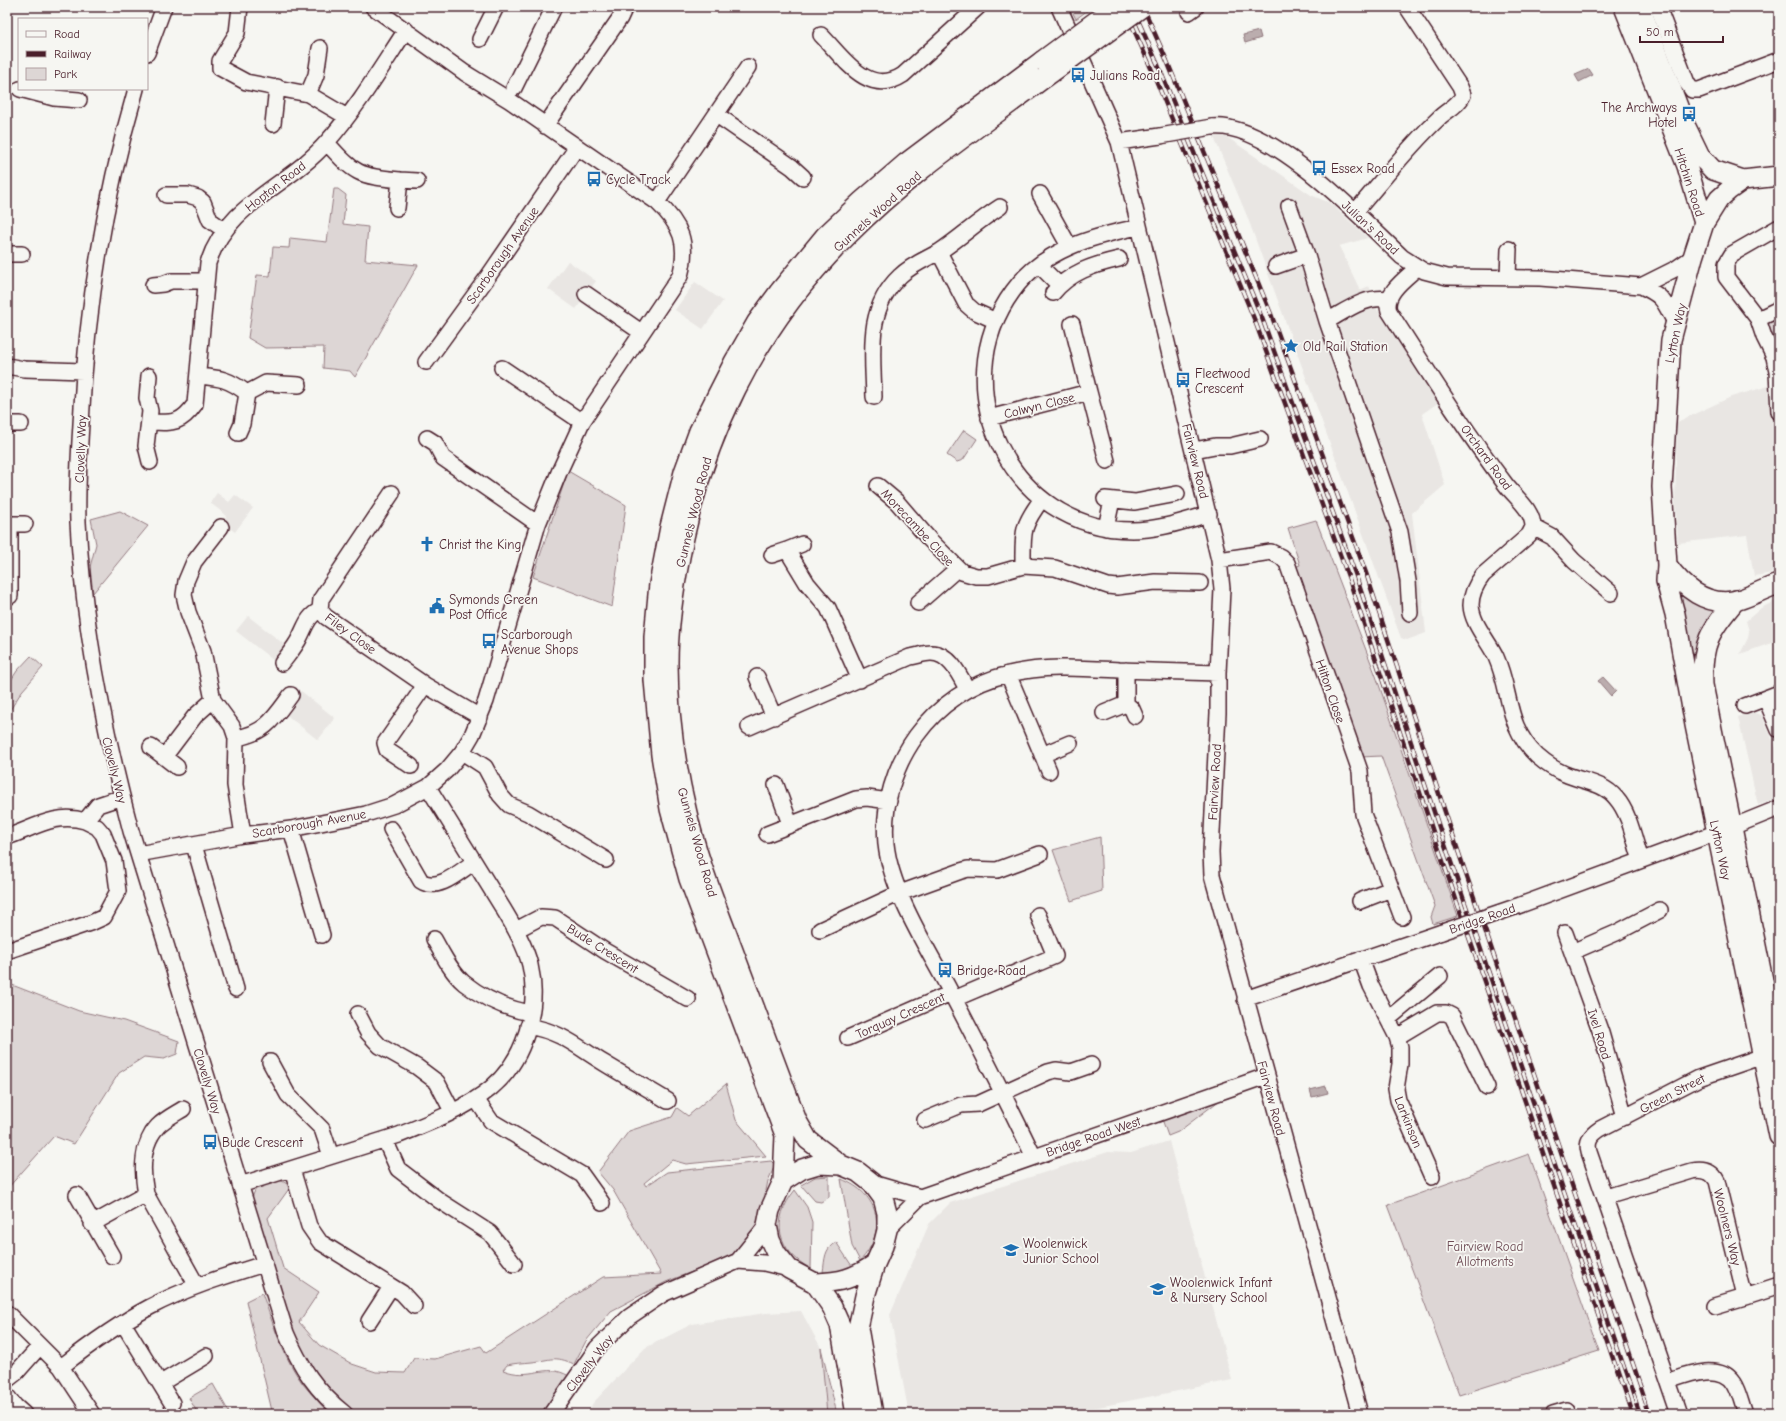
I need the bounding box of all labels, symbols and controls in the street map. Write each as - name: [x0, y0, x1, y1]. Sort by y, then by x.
- legend: [18, 18, 148, 90]
- scale bar: [1640, 18, 1723, 44]
- text: 50 m: [1646, 25, 1674, 39]
- text: Road: [54, 27, 80, 41]
- text: Railway: [54, 47, 92, 61]
- bus stop icon: Julians Road: [1069, 66, 1087, 84]
- text: Park: [54, 67, 77, 81]
- place label: Julians Road: [1090, 68, 1160, 83]
- place label: The Archways Hotel: [1601, 100, 1677, 130]
- bus stop icon: The Archways Hotel: [1680, 105, 1698, 123]
- street label: Hitchin Road: [1671, 146, 1708, 218]
- street label: Hopton Road: [242, 158, 309, 215]
- bus stop icon: Essex Road: [1310, 159, 1328, 177]
- place label: Essex Road: [1331, 161, 1395, 176]
- street label: Gunnels Wood Road: [830, 168, 924, 255]
- bus stop icon: Cycle Track: [585, 170, 603, 188]
- place label: Cycle Track: [606, 172, 671, 187]
- street label: Julian's Road: [1339, 197, 1402, 258]
- street label: Scarborough Avenue: [463, 203, 542, 307]
- street label: Lytton Way: [1662, 302, 1689, 364]
- place icon: Old Rail Station: [1282, 337, 1300, 355]
- place label: Old Rail Station: [1303, 339, 1388, 354]
- place label: Fleetwood Crescent: [1195, 366, 1250, 396]
- bus stop icon: Fleetwood Crescent: [1174, 371, 1192, 389]
- street label: Colwyn Close: [1002, 389, 1076, 422]
- street label: Clovelly Way: [72, 415, 89, 483]
- street label: Fairview Road: [1179, 422, 1212, 500]
- street label: Orchard Road: [1458, 422, 1515, 493]
- street label: Gunnels Wood Road: [673, 455, 714, 569]
- street label: Morecambe Close: [878, 486, 958, 569]
- church icon: Christ the King: [418, 535, 436, 553]
- place label: Christ the King: [439, 537, 521, 552]
- place label: Symonds Green Post Office: [449, 592, 538, 622]
- public building icon: Symonds Green Post Office: [428, 597, 446, 615]
- street label: Filey Close: [322, 610, 380, 657]
- place label: Scarborough Avenue Shops: [501, 627, 578, 657]
- bus stop icon: Scarborough Avenue Shops: [480, 632, 498, 650]
- street label: Hilton Close: [1313, 657, 1349, 725]
- street label: Clovelly Way: [99, 735, 130, 805]
- street label: Fairview Road: [1205, 743, 1224, 821]
- street label: Gunnels Wood Road: [675, 786, 720, 899]
- street label: Scarborough Avenue: [251, 806, 368, 841]
- street label: Lytton Way: [1707, 819, 1734, 882]
- street label: Bridge Road: [1447, 900, 1517, 937]
- street label: Bude Crescent: [564, 921, 642, 977]
- bus stop icon: Bridge Road: [936, 961, 954, 979]
- place label: Bridge Road: [957, 963, 1026, 978]
- street label: Torquay Crescent: [853, 989, 948, 1042]
- street label: Ivel Road: [1585, 1007, 1614, 1061]
- street label: Clovelly Way: [190, 1046, 225, 1116]
- street label: Fairview Road: [1254, 1059, 1289, 1137]
- street label: Green Street: [1637, 1070, 1709, 1116]
- street label: Larkinson: [1391, 1094, 1426, 1150]
- street label: Bridge Road West: [1044, 1113, 1144, 1160]
- bus stop icon: Bude Crescent: [201, 1133, 219, 1151]
- place label: Bude Crescent: [222, 1135, 304, 1150]
- street label: Woolners Way: [1711, 1187, 1744, 1267]
- place label: Woolenwick Junior School: [1023, 1236, 1099, 1266]
- park label: Fairview Road Allotments: [1447, 1239, 1523, 1269]
- school or university icon: Woolenwick Junior School: [1002, 1241, 1020, 1259]
- place label: Woolenwick Infant & Nursery School: [1170, 1275, 1273, 1305]
- school or university icon: Woolenwick Infant & Nursery School: [1149, 1280, 1167, 1298]
- street label: Clovelly Way: [563, 1332, 616, 1395]

